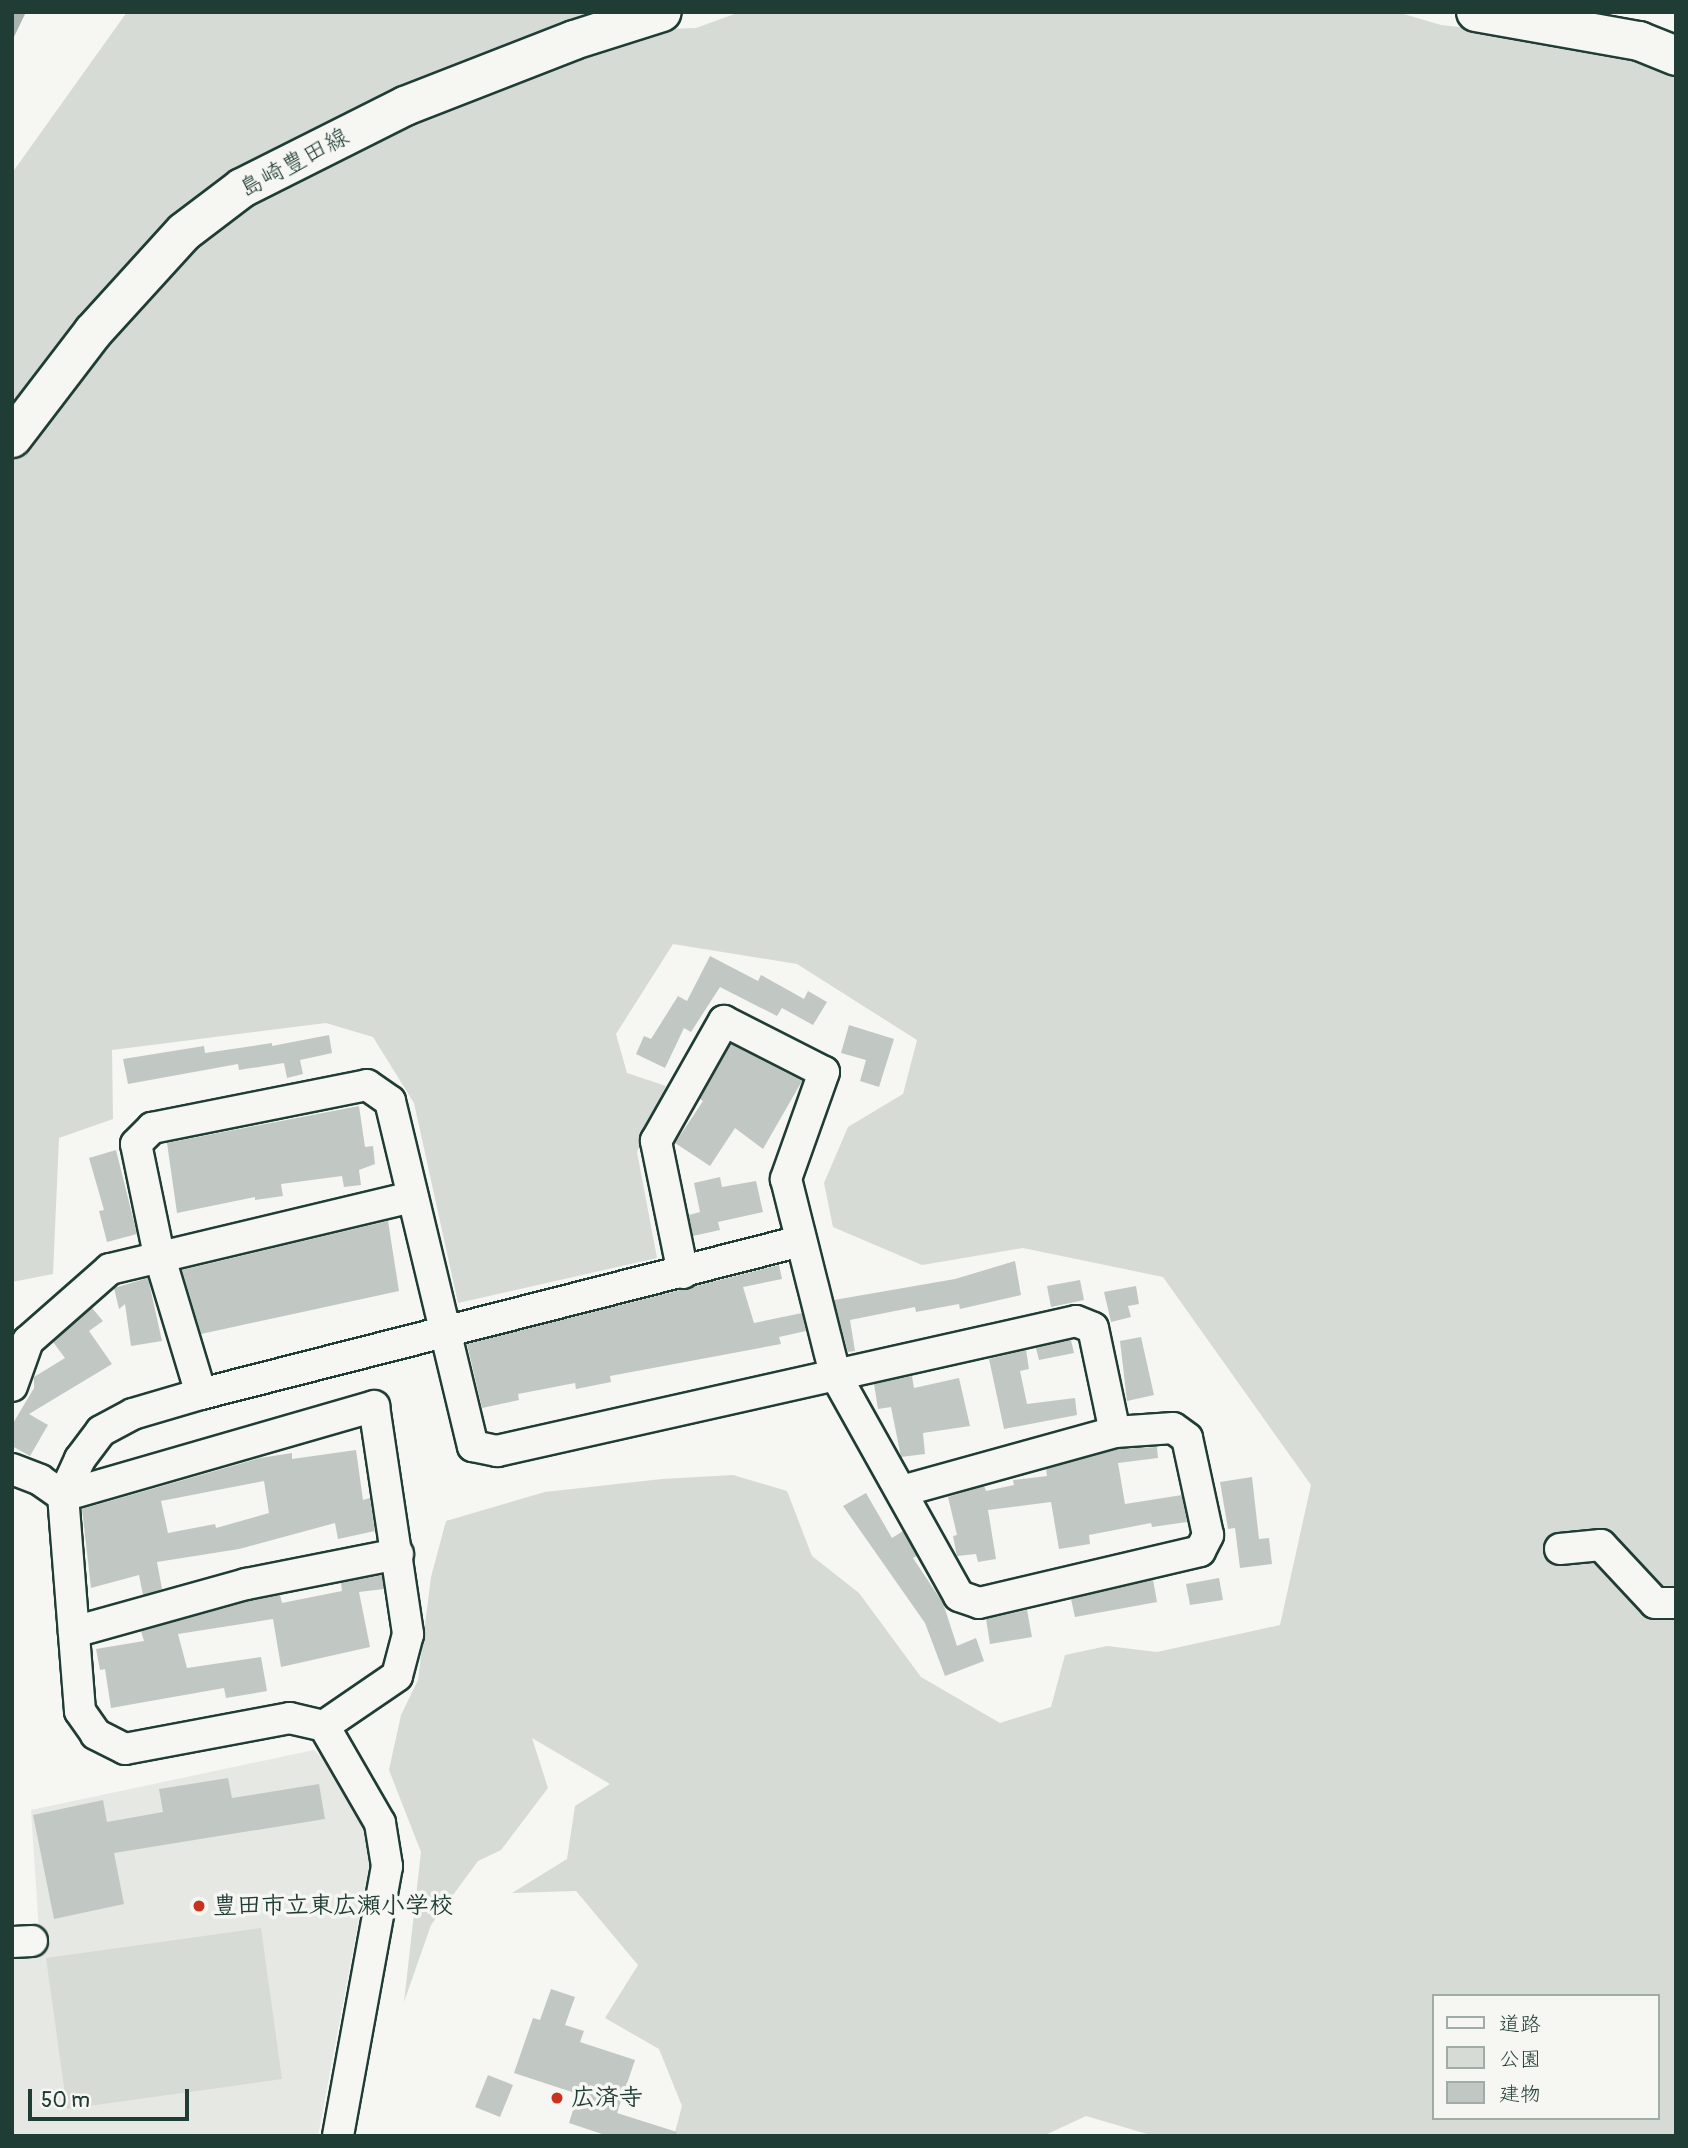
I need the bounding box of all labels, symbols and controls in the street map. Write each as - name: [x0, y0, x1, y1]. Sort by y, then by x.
- street label: 島崎豊田線: [234, 122, 354, 204]
- place label: 豊田市立東広瀬小学校: [213, 1892, 453, 1920]
- marker: 豊田市立東広瀬小学校: [191, 1898, 207, 1914]
- legend: [1432, 1994, 1660, 2120]
- text: 道路: [1499, 2011, 1541, 2038]
- text: 公園: [1499, 2046, 1541, 2073]
- scale bar: [32, 2074, 192, 2118]
- text: 建物: [1499, 2081, 1541, 2108]
- place label: 広済寺: [571, 2084, 643, 2112]
- text: 50 m: [41, 2087, 90, 2114]
- marker: 広済寺: [549, 2090, 565, 2106]

